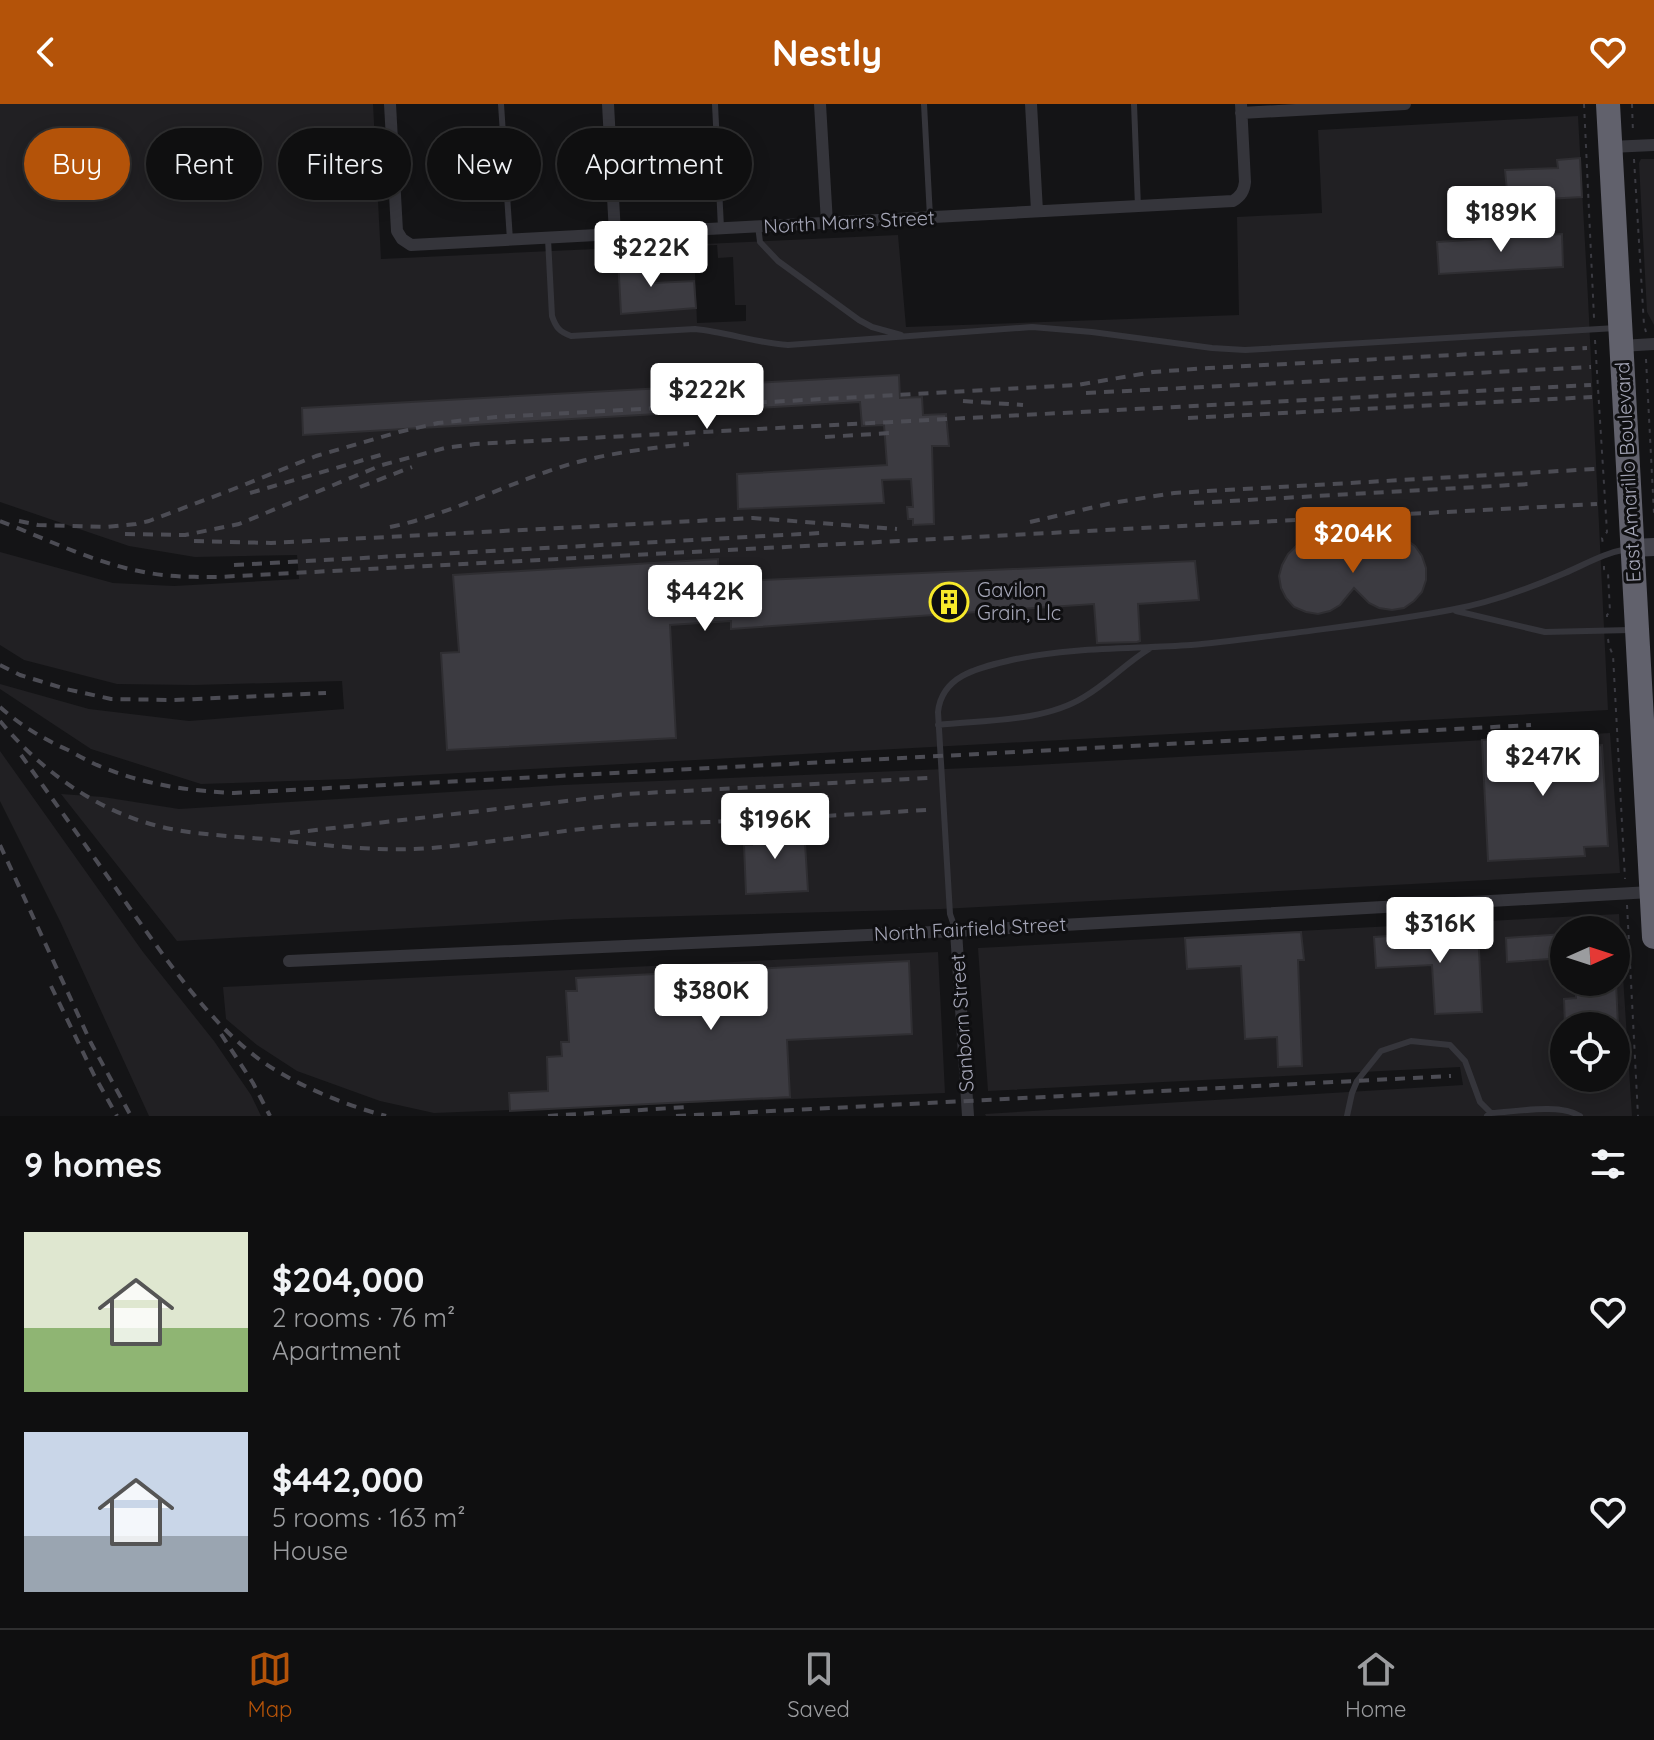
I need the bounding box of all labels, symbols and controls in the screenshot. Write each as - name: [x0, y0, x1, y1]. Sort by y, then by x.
- icon: back: [24, 30, 68, 74]
- text: Nestly: [772, 30, 882, 75]
- icon: heart: [1586, 30, 1630, 74]
- chip: Buy: [24, 128, 130, 200]
- chip: Rent: [146, 128, 262, 200]
- chip: Filters: [278, 128, 411, 200]
- chip: New: [427, 128, 541, 200]
- chip: Apartment: [557, 128, 752, 200]
- pin: $189K: [1445, 186, 1557, 254]
- text: $189K: [1465, 195, 1537, 228]
- street label: North Marrs Street: [763, 205, 935, 238]
- pin: $222K: [595, 221, 707, 289]
- text: $222K: [613, 230, 689, 263]
- street label: East Amarillo Boulevard: [1609, 361, 1646, 583]
- pin: $222K: [651, 363, 763, 431]
- text: $222K: [669, 372, 745, 405]
- pin: $204K: [1297, 507, 1409, 575]
- text: $204K: [1314, 516, 1392, 549]
- pin: $442K: [649, 565, 761, 633]
- text: $442K: [666, 574, 744, 607]
- place label: Gavilon Grain, Llc: [977, 577, 1061, 625]
- building icon: Gavilon Grain, Llc: [928, 581, 970, 623]
- pin: $247K: [1487, 730, 1599, 798]
- text: $247K: [1505, 739, 1581, 772]
- pin: $196K: [719, 793, 831, 861]
- text: $196K: [739, 802, 811, 835]
- pin: $316K: [1384, 897, 1496, 965]
- text: $316K: [1404, 906, 1476, 939]
- street label: North Fairfield Street: [873, 911, 1067, 946]
- north arrow: [1550, 916, 1630, 996]
- map controls: [1550, 916, 1630, 1092]
- street label: Sanborn Street: [944, 953, 979, 1093]
- pin: $380K: [655, 964, 767, 1032]
- text: $380K: [673, 973, 749, 1006]
- button: locate: [1550, 1012, 1630, 1092]
- icon: filters: [1586, 1142, 1630, 1186]
- text: 9 homes: [24, 1143, 162, 1186]
- text: $204,000: [272, 1258, 425, 1301]
- icon: home: [88, 1264, 184, 1360]
- icon: heart: [1586, 1290, 1630, 1334]
- text: 2 rooms · 76 m²: [272, 1301, 455, 1334]
- text: Apartment: [272, 1334, 401, 1367]
- text: $442,000: [272, 1458, 424, 1501]
- icon: home: [88, 1464, 184, 1560]
- icon: heart: [1586, 1490, 1630, 1534]
- text: 5 rooms · 163 m²: [272, 1501, 466, 1534]
- text: House: [272, 1534, 348, 1567]
- tab: Map: [247, 1647, 292, 1723]
- tab: Saved: [787, 1647, 850, 1723]
- tab: Home: [1345, 1647, 1407, 1723]

